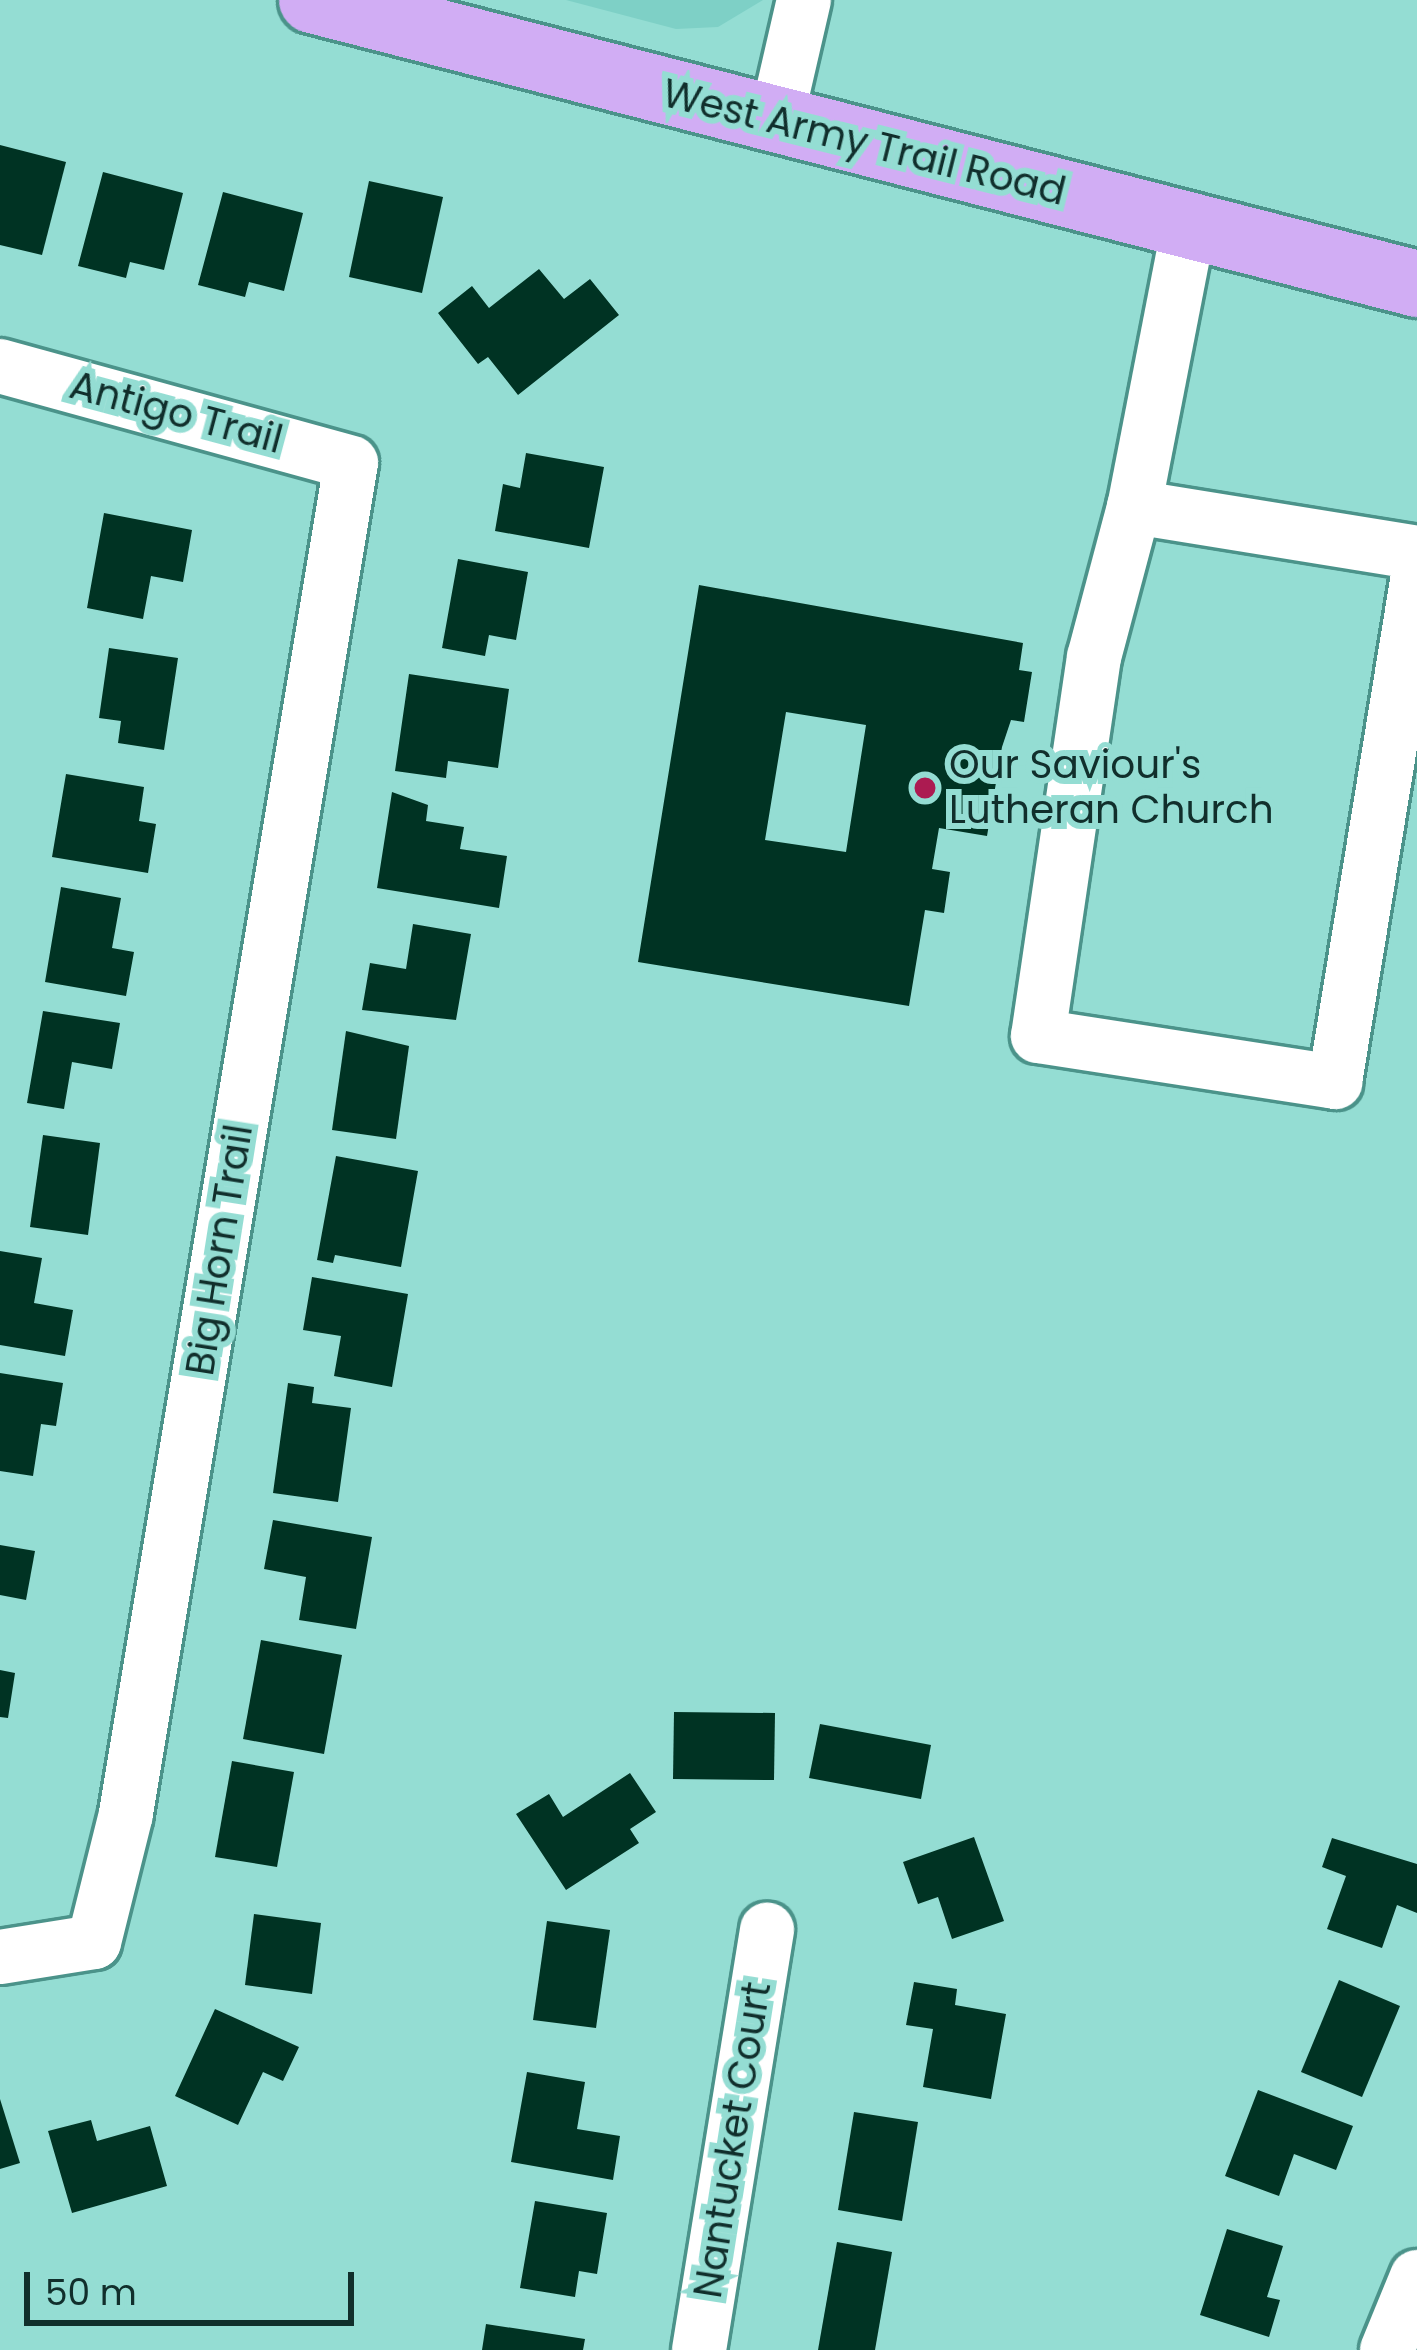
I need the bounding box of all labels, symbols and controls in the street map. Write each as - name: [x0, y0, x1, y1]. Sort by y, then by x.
- street label: West Army Trail Road: [658, 70, 1070, 216]
- street label: Antigo Trail: [65, 362, 287, 464]
- place label: Our Saviour's Lutheran Church: [949, 743, 1274, 834]
- marker: Our Saviour's Lutheran Church: [912, 775, 938, 801]
- street label: Big Horn Trail: [177, 1121, 263, 1379]
- street label: Nantucket Court: [685, 1979, 781, 2301]
- scale bar: [30, 2248, 360, 2322]
- text: 50 m: [45, 2267, 137, 2318]

